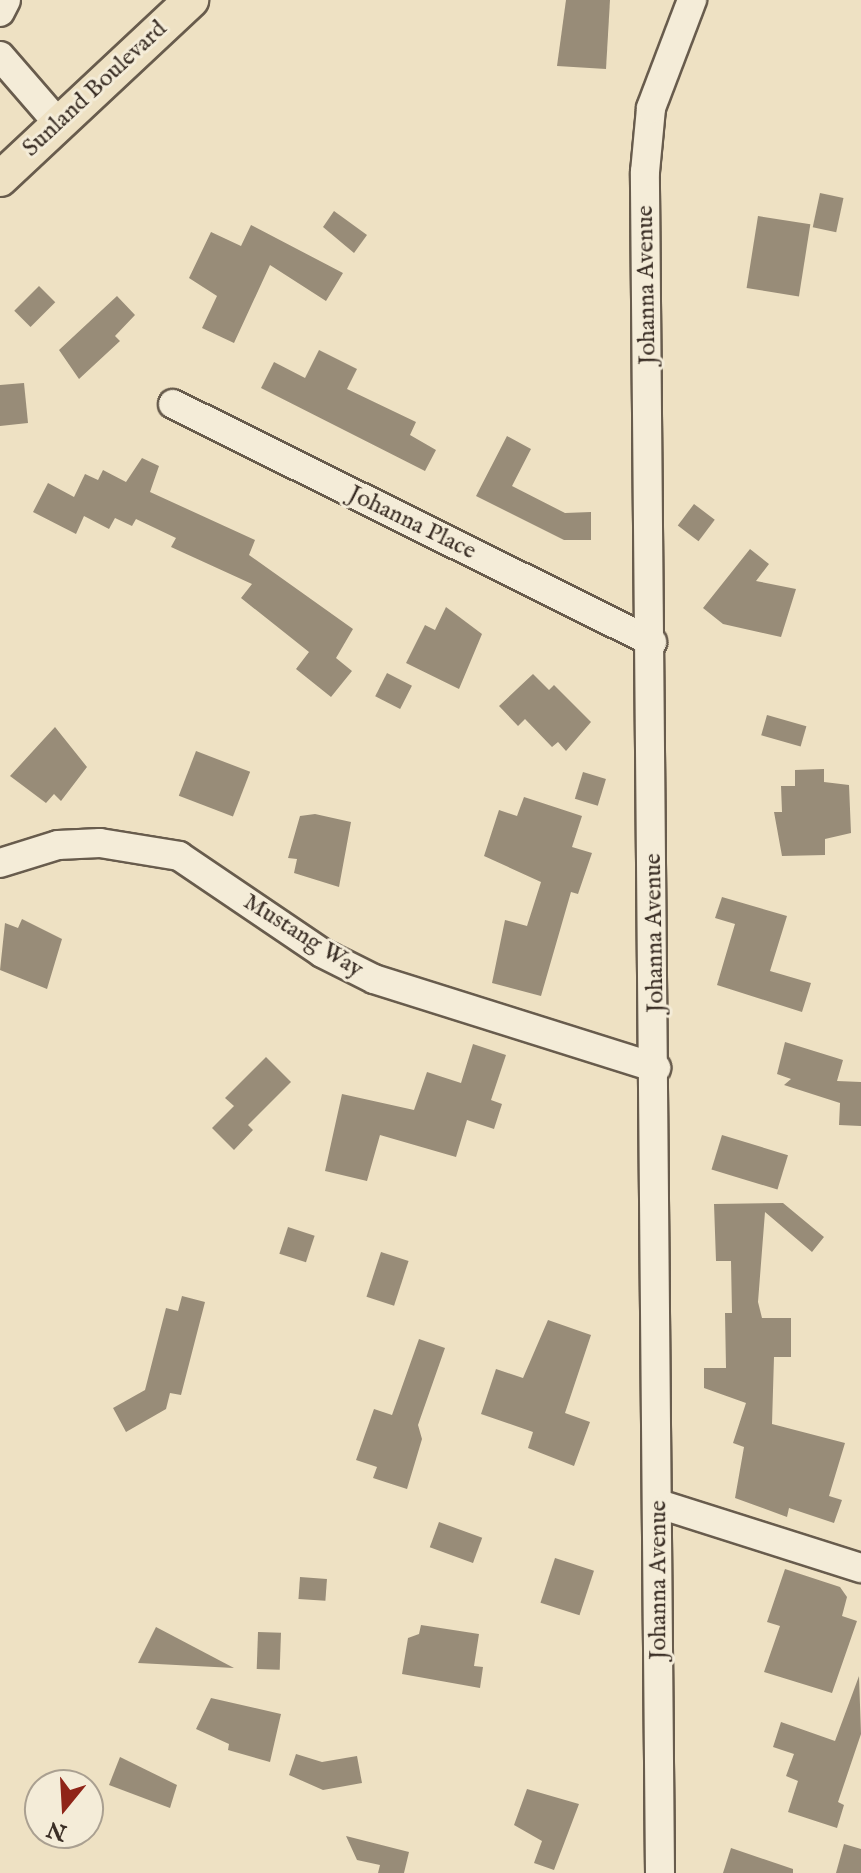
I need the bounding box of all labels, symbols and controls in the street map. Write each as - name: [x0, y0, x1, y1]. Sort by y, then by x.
- street label: Sunland Boulevard: [17, 15, 173, 163]
- street label: Johanna Avenue: [631, 205, 663, 365]
- street label: Johanna Place: [343, 480, 481, 566]
- street label: Johanna Avenue: [639, 853, 671, 1013]
- street label: Mustang Way: [238, 888, 368, 984]
- street label: Johanna Avenue: [645, 1500, 673, 1660]
- north arrow: [24, 1769, 104, 1849]
- text: N: [44, 1814, 71, 1846]

